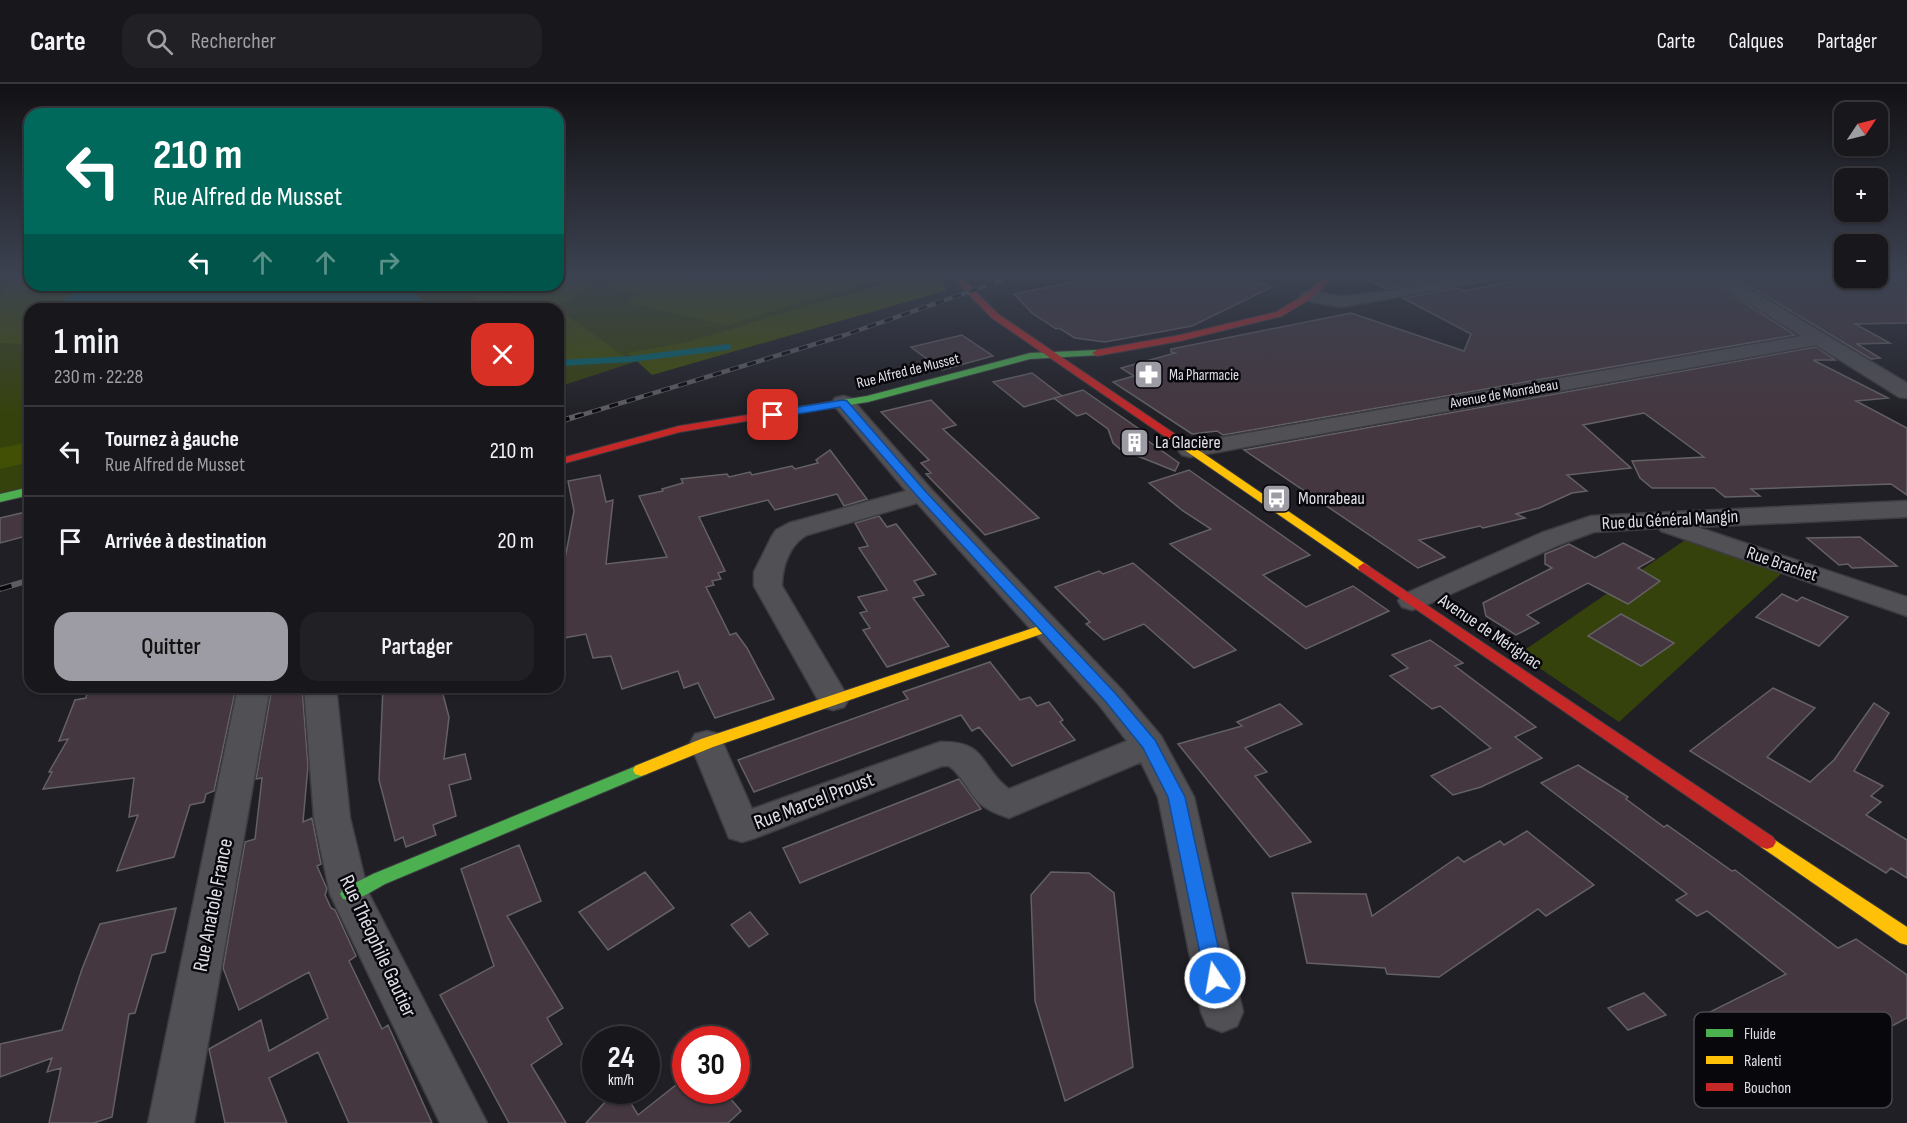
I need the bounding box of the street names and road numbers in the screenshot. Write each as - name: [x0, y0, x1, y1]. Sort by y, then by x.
- street label: Rue Alfred de Musset: [855, 349, 962, 393]
- street label: Avenue de Monrabeau: [1447, 375, 1560, 413]
- street label: Rue du Général Mangin: [1601, 506, 1739, 534]
- street label: Rue Brachet: [1744, 542, 1821, 586]
- street label: Avenue de Mérignac: [1434, 589, 1546, 674]
- street label: Rue Marcel Proust: [750, 767, 878, 835]
- street label: Rue Anatole France: [188, 836, 238, 974]
- street label: Rue Théophile Gautier: [334, 871, 422, 1021]

